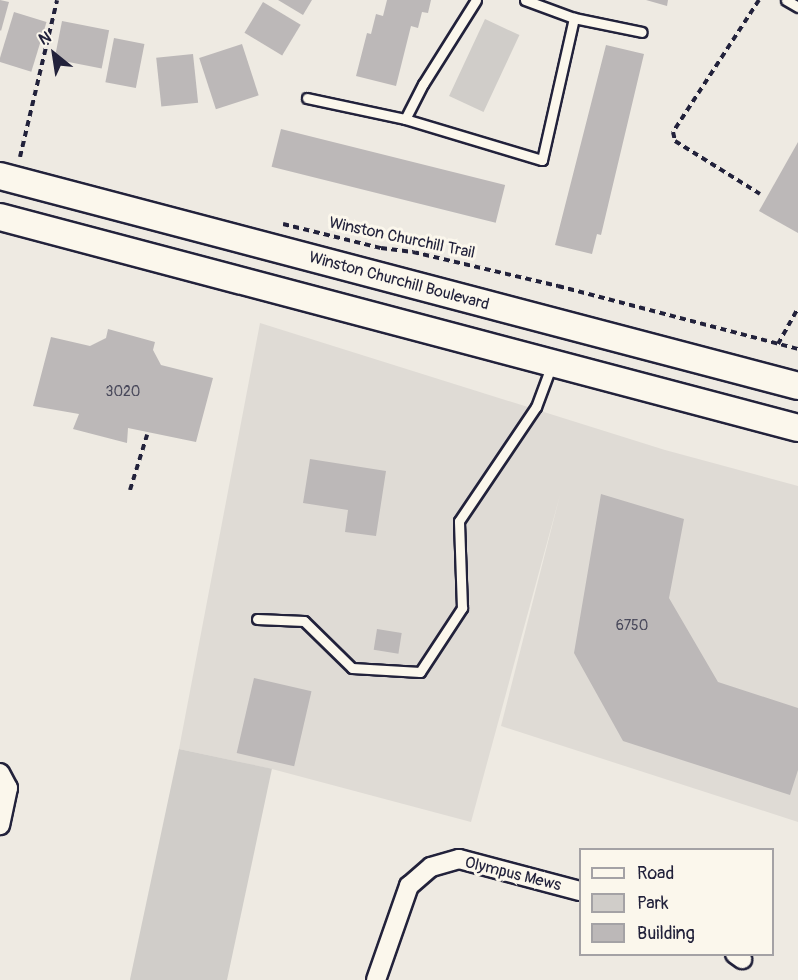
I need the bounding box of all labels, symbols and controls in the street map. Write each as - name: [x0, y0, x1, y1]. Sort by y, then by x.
- north arrow: [24, 24, 84, 84]
- text: N: [35, 27, 55, 50]
- street label: Winston Churchill Trail: [327, 213, 477, 263]
- street label: Winston Churchill Boulevard: [307, 248, 491, 314]
- house number: 3020: [106, 384, 140, 400]
- house number: 6750: [616, 618, 648, 634]
- legend: [579, 848, 774, 956]
- street label: Olympus Mews: [463, 853, 563, 895]
- text: Road: [637, 862, 674, 885]
- text: Park: [637, 892, 669, 915]
- text: Building: [637, 922, 695, 945]

